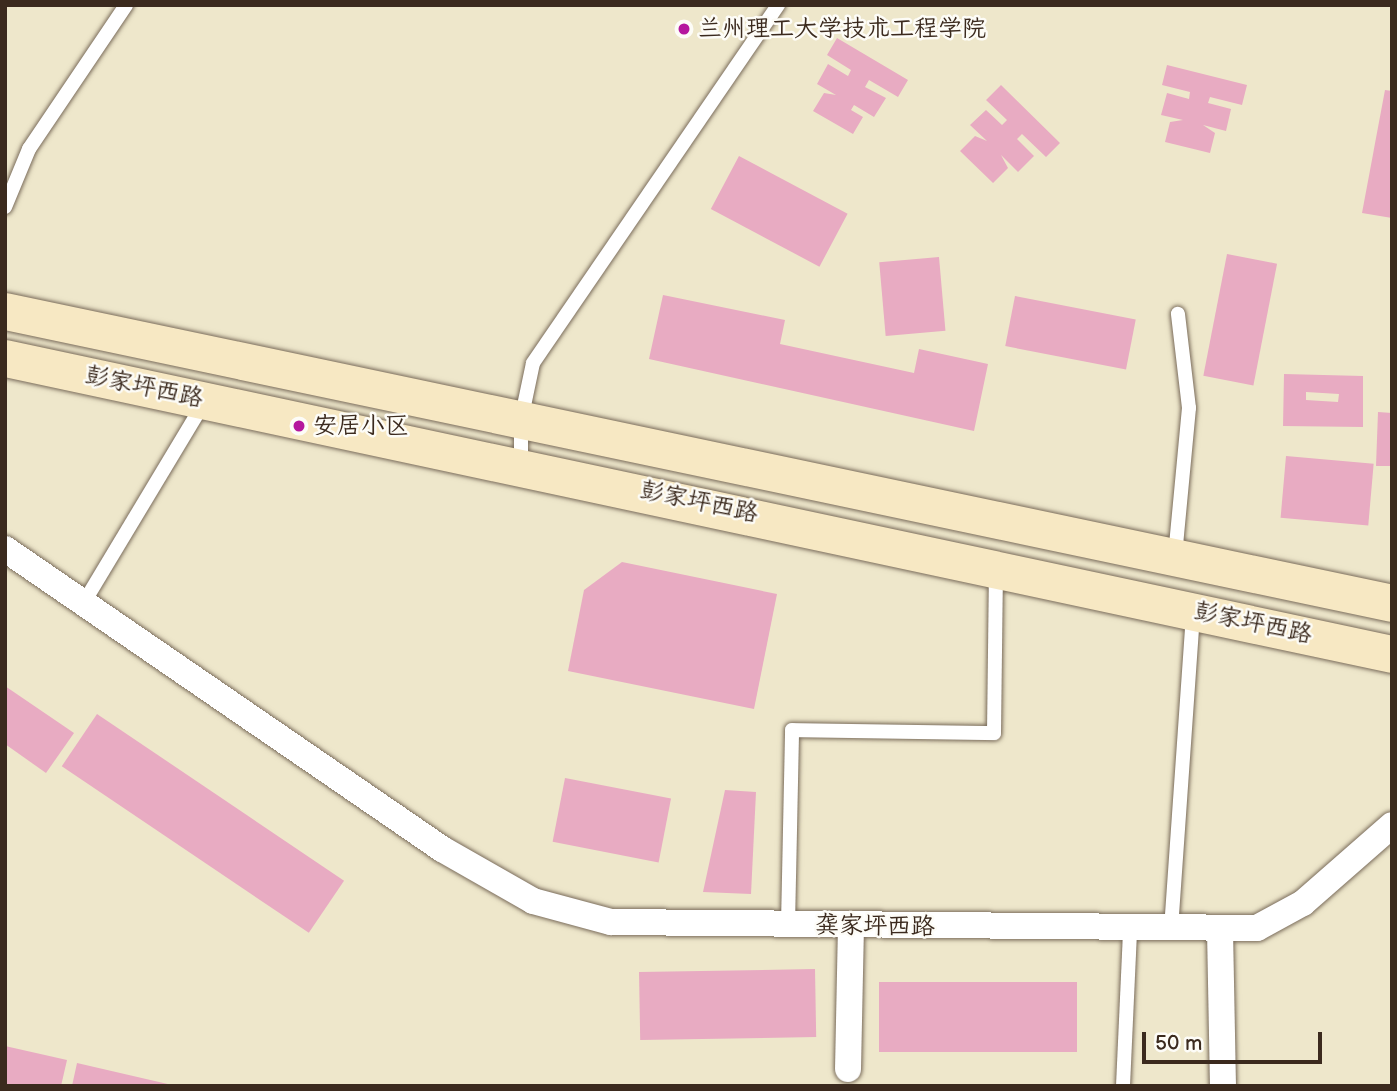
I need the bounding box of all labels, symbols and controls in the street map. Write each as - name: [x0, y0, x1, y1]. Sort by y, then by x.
- place label: 兰州理工大学技术工程学院: [698, 15, 986, 43]
- marker: 兰州理工大学技术工程学院: [676, 21, 692, 37]
- street label: 彭家坪西路: [82, 360, 206, 414]
- place label: 安居小区: [313, 412, 409, 440]
- marker: 安居小区: [291, 418, 307, 434]
- street label: 彭家坪西路: [637, 475, 761, 529]
- street label: 彭家坪西路: [1191, 596, 1315, 650]
- street label: 龚家坪西路: [815, 911, 935, 941]
- scale bar: [1145, 1018, 1325, 1062]
- text: 50 m: [1155, 1031, 1202, 1056]

